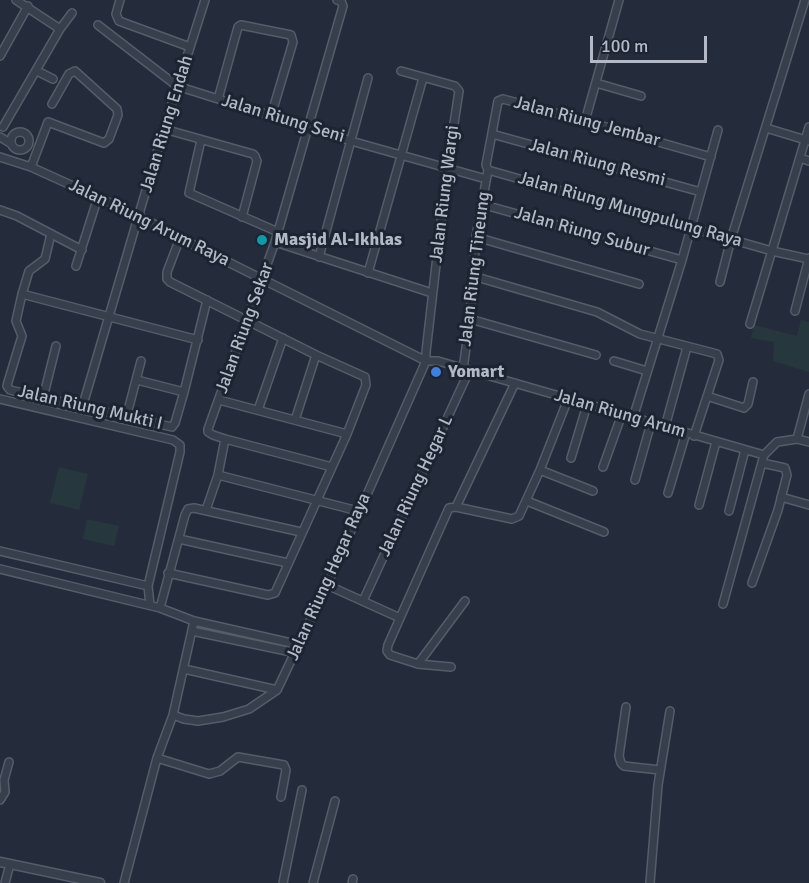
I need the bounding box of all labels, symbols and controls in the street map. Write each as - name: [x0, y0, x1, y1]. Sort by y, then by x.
- scale bar: [593, 24, 710, 62]
- text: 100 m: [601, 35, 648, 57]
- street label: Jalan Riung Endah: [136, 53, 198, 195]
- street label: Jalan Riung Seni: [219, 90, 347, 148]
- street label: Jalan Riung Jembar: [512, 92, 662, 152]
- street label: Jalan Riung Wargi: [426, 124, 464, 264]
- street label: Jalan Riung Resmi: [526, 134, 668, 192]
- street label: Jalan Riung Mungpulung Raya: [516, 168, 744, 252]
- street label: Jalan Riung Arum Raya: [65, 175, 233, 271]
- street label: Jalan Riung Tineung: [455, 191, 495, 347]
- street label: Jalan Riung Subur: [512, 202, 652, 262]
- place label: Masjid Al-Ikhlas: [274, 229, 402, 251]
- marker: Masjid Al-Ikhlas: [255, 233, 269, 247]
- street label: Jalan Riung Sekar: [211, 260, 279, 396]
- place label: Yomart: [448, 361, 504, 383]
- marker: Yomart: [429, 365, 443, 379]
- street label: Jalan Riung Mukti I: [16, 381, 164, 435]
- street label: Jalan Riung Arum: [552, 385, 688, 443]
- street label: Jalan Riung Hegar L: [374, 412, 458, 560]
- street label: Jalan Riung Hegar Raya: [282, 490, 376, 664]

